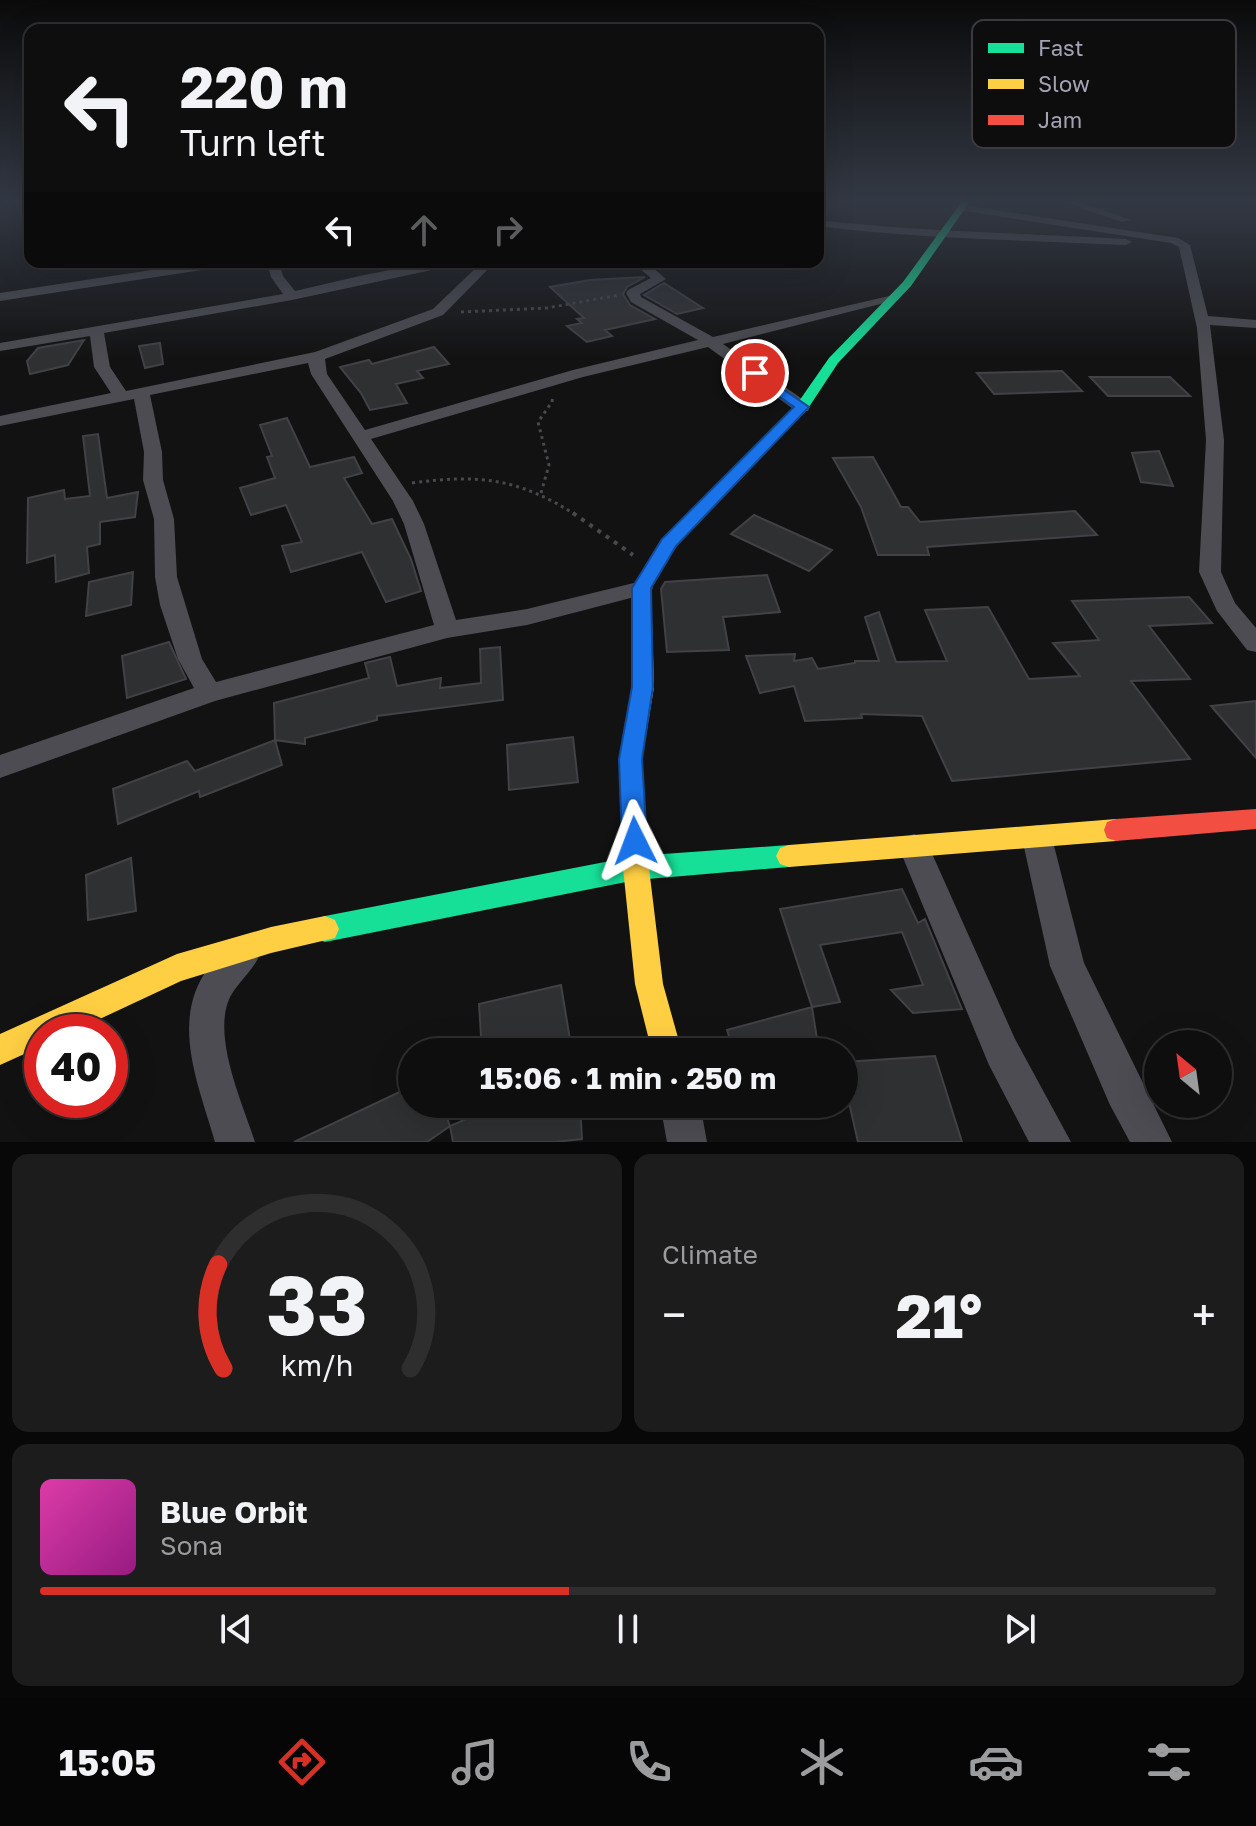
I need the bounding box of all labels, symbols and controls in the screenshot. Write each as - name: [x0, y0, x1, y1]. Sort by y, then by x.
- legend: [972, 20, 1236, 148]
- text: Fast: [1038, 34, 1084, 61]
- text: 220 m: [180, 53, 348, 120]
- icon: left: [48, 56, 152, 160]
- text: Slow: [1038, 70, 1090, 97]
- text: Jam: [1038, 106, 1082, 133]
- text: Turn left: [180, 121, 326, 164]
- icon: left: [318, 208, 362, 252]
- icon: ahead: [402, 208, 446, 252]
- icon: right: [486, 208, 530, 252]
- pin: [721, 339, 789, 407]
- icon: arrive: [733, 351, 777, 395]
- position arrow: [593, 799, 677, 883]
- speed limit sign: 40: [24, 1014, 128, 1118]
- north arrow: [1144, 1030, 1232, 1118]
- map controls: [1144, 1030, 1232, 1118]
- text: 15:06 · 1 min · 250 m: [480, 1060, 776, 1096]
- text: Climate: [662, 1239, 758, 1270]
- text: 33: [266, 1253, 368, 1353]
- text: 21°: [896, 1279, 982, 1351]
- text: −: [662, 1288, 686, 1341]
- text: +: [1192, 1288, 1216, 1341]
- text: km/h: [281, 1348, 353, 1382]
- text: Blue Orbit: [160, 1494, 308, 1530]
- text: Sona: [160, 1530, 223, 1561]
- icon: previous: [214, 1607, 258, 1651]
- icon: pause: [606, 1607, 650, 1651]
- icon: next: [998, 1607, 1042, 1651]
- icon: directions: [274, 1734, 330, 1790]
- icon: music: [447, 1734, 503, 1790]
- icon: phone: [621, 1734, 677, 1790]
- icon: climate: [794, 1734, 850, 1790]
- icon: car: [968, 1734, 1024, 1790]
- icon: filters: [1141, 1734, 1197, 1790]
- text: 15:05: [59, 1741, 156, 1784]

